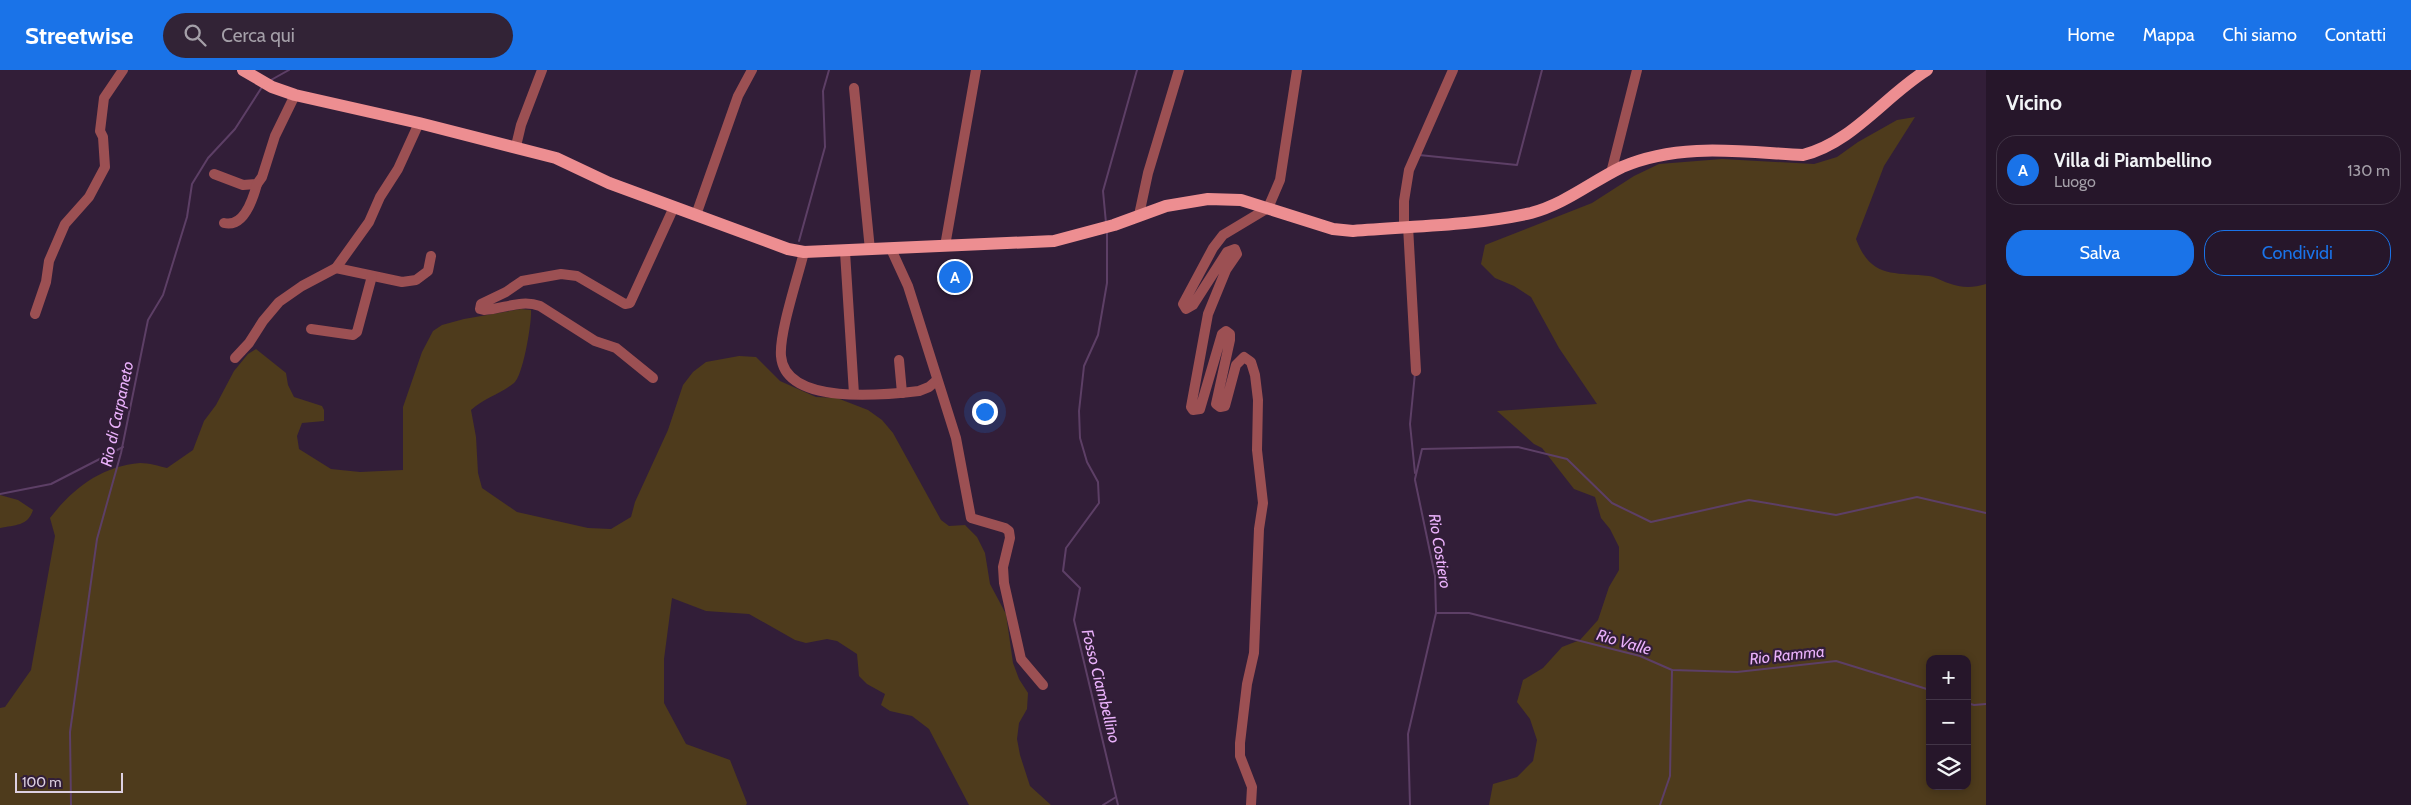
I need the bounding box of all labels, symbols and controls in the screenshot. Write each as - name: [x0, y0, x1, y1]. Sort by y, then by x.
- search box: [163, 13, 513, 58]
- text: Streetwise: [25, 21, 133, 50]
- icon: search: [181, 21, 209, 49]
- text: Cerca qui: [221, 24, 295, 47]
- text: Home: [2067, 24, 2115, 46]
- text: Mappa: [2143, 24, 2195, 46]
- text: Chi siamo: [2223, 24, 2297, 46]
- text: Contatti: [2325, 24, 2386, 46]
- text: Vicino: [2006, 90, 2062, 115]
- text: Villa di Piambellino: [2054, 149, 2212, 172]
- text: A: [2018, 161, 2028, 180]
- text: 130 m: [2347, 161, 2390, 180]
- text: Luogo: [2054, 172, 2096, 191]
- button: Salva: [2006, 230, 2194, 276]
- button: Condividi: [2204, 230, 2391, 276]
- pin: A: [939, 258, 971, 296]
- water label: Rio di Carpaneto: [97, 360, 137, 468]
- your location: [972, 399, 998, 425]
- water label: Rio Costiero: [1425, 512, 1455, 590]
- water label: Rio Valle: [1594, 625, 1654, 659]
- water label: Fosso Ciambellino: [1078, 627, 1124, 745]
- water label: Rio Ramma: [1748, 642, 1826, 668]
- map controls: [1926, 655, 1971, 790]
- button: +: [1926, 655, 1971, 700]
- button: −: [1926, 700, 1971, 745]
- button: layers: [1926, 745, 1971, 790]
- scale bar: [15, 770, 122, 793]
- text: 100 m: [22, 773, 62, 791]

